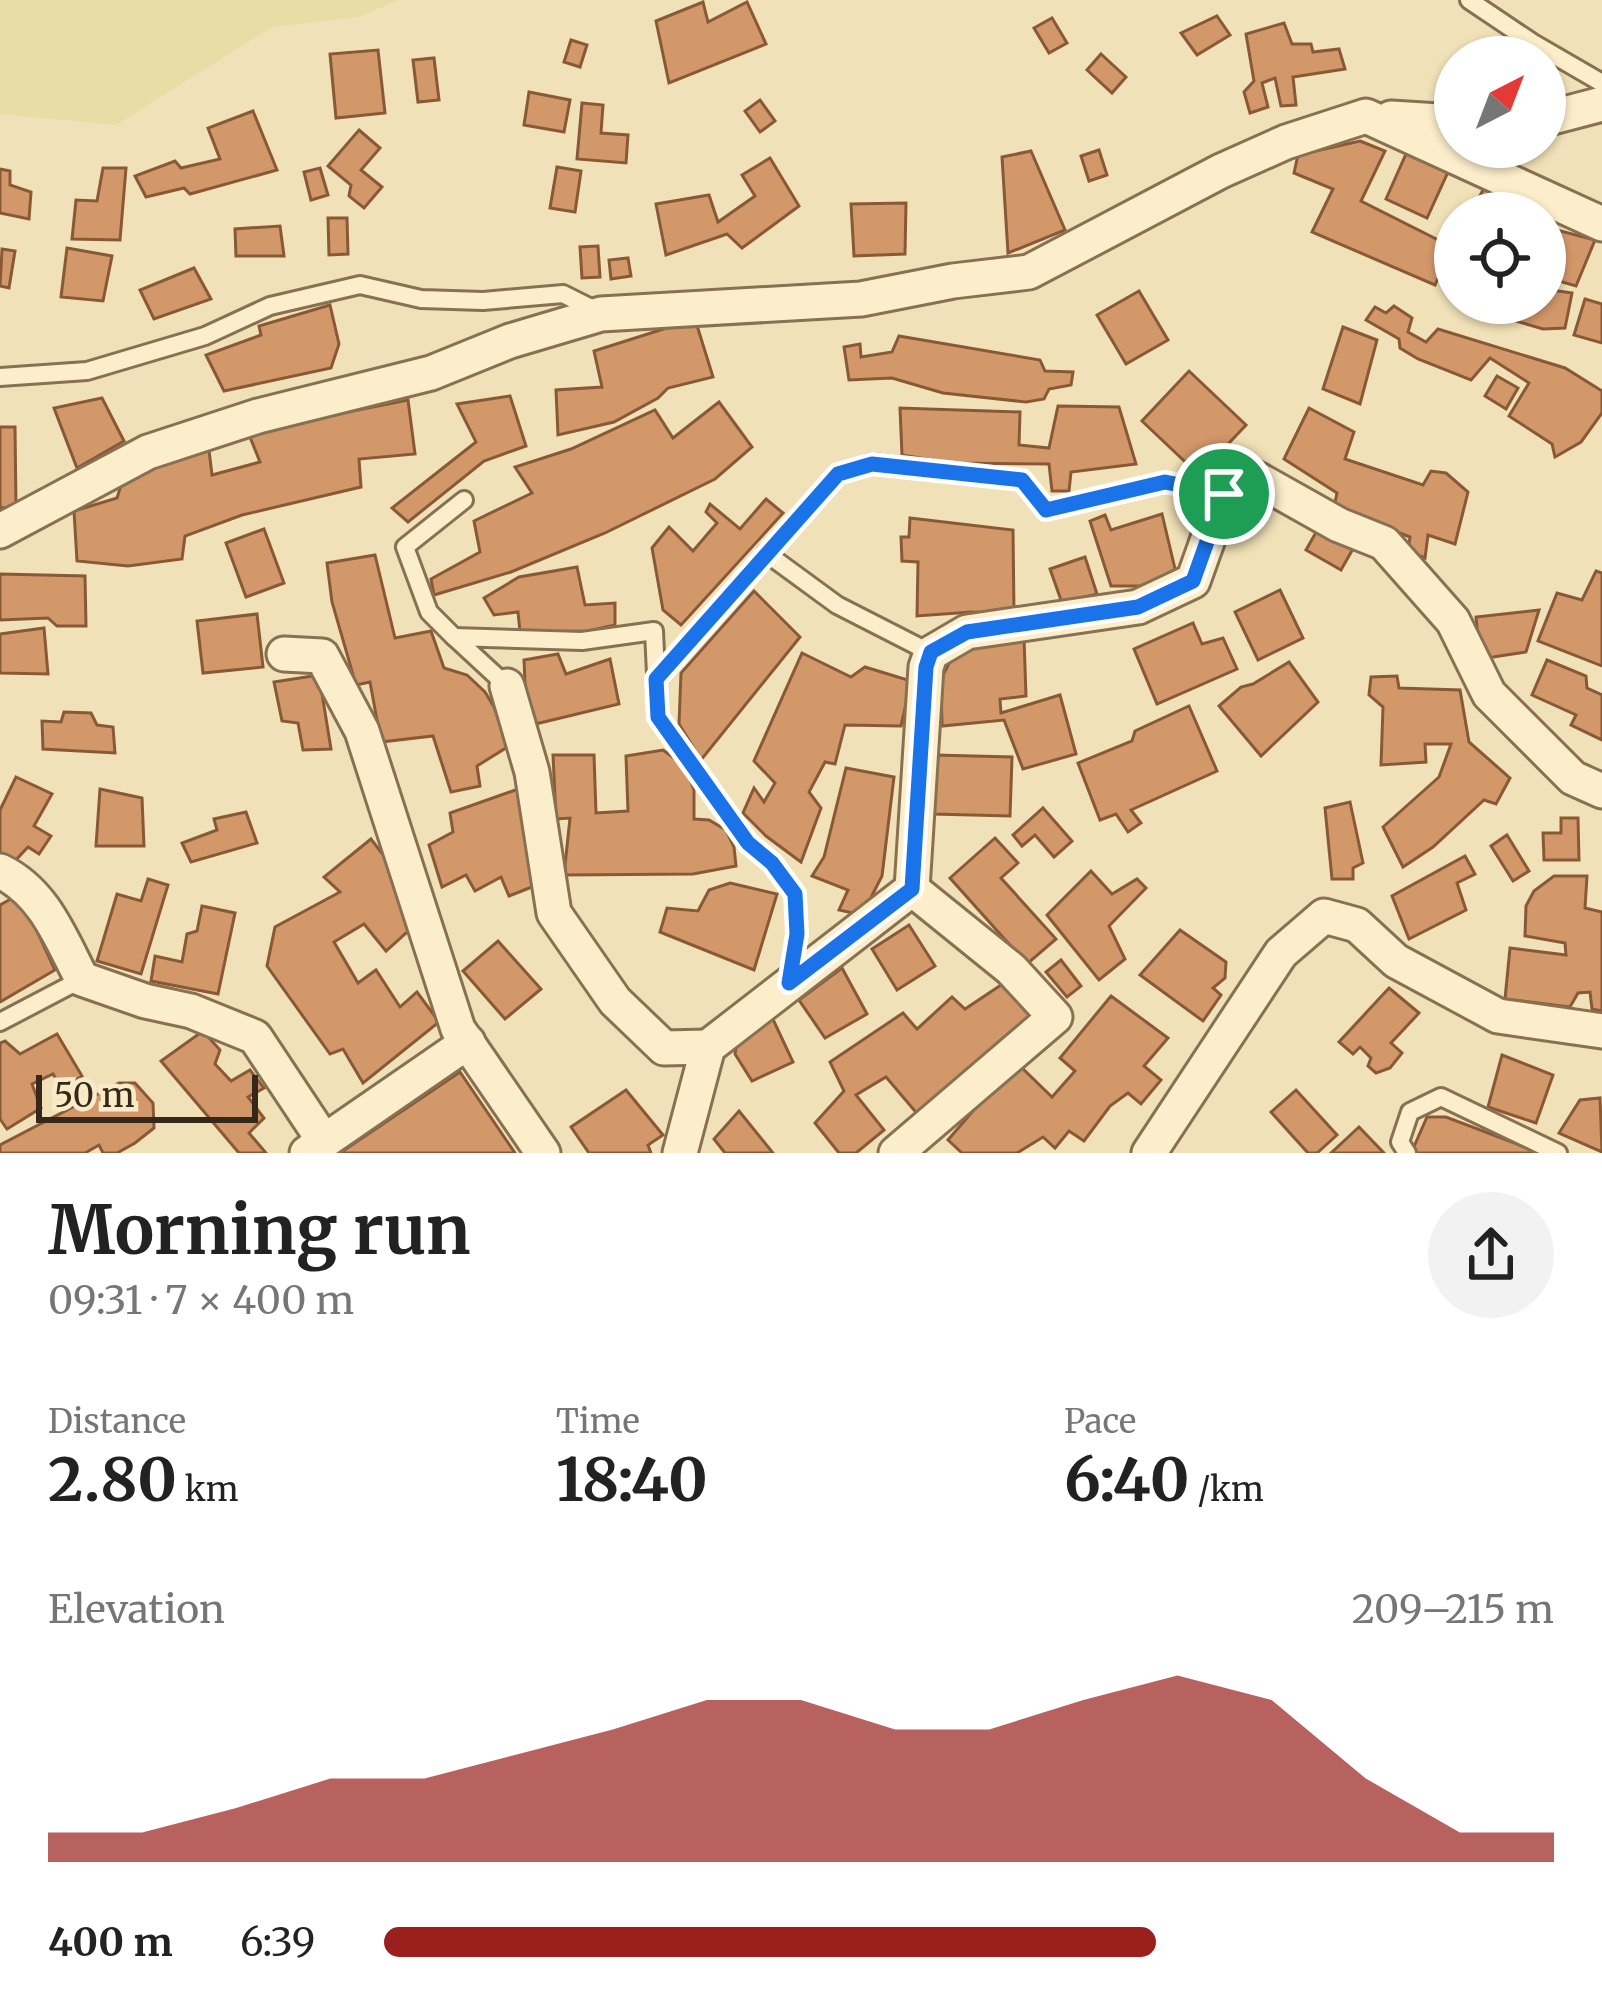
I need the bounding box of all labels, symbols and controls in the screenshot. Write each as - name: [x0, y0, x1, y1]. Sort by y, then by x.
- north arrow: [1434, 36, 1566, 168]
- map controls: [1434, 36, 1566, 324]
- button: locate: [1434, 192, 1566, 324]
- pin: [1173, 443, 1275, 545]
- icon: arrive: [1191, 461, 1257, 527]
- scale bar: [36, 1069, 258, 1122]
- text: 50 m: [54, 1075, 135, 1116]
- text: Morning run: [48, 1189, 471, 1272]
- button: share: [1428, 1192, 1554, 1318]
- text: 09:31 · 7 × 400 m: [48, 1276, 354, 1325]
- text: Distance: [48, 1401, 186, 1442]
- text: Time: [556, 1401, 640, 1442]
- text: Pace: [1064, 1401, 1136, 1442]
- text: 2.80: [48, 1442, 177, 1517]
- text: 18:40: [556, 1442, 708, 1517]
- text: 6:40: [1064, 1442, 1190, 1517]
- text: km: [177, 1469, 239, 1510]
- text: /km: [1190, 1469, 1264, 1510]
- text: Elevation: [48, 1585, 225, 1634]
- text: 209–215 m: [1352, 1585, 1554, 1634]
- text: 400 m: [48, 1918, 173, 1967]
- text: 6:39: [240, 1918, 315, 1967]

